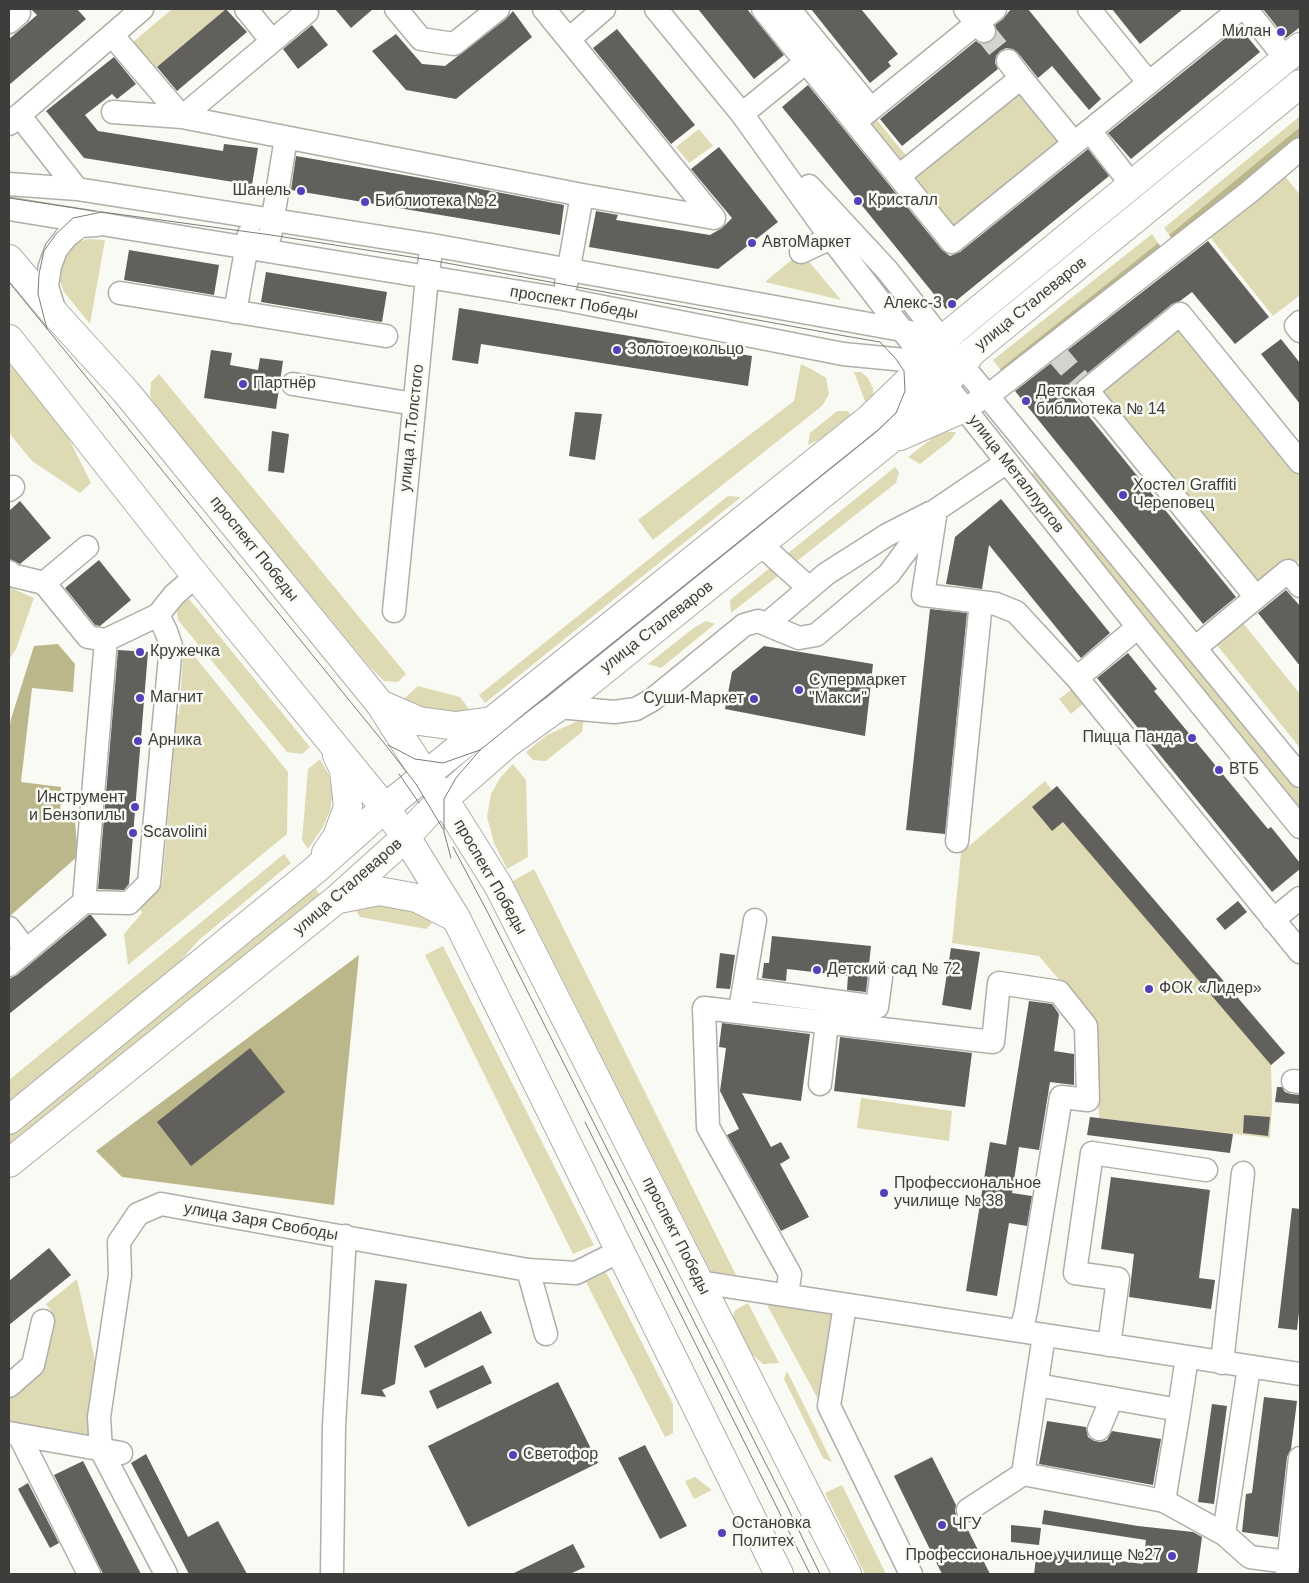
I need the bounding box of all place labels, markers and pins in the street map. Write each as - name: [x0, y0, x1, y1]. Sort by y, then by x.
- place label: Милан: [1222, 22, 1271, 42]
- marker: Милан: [1275, 26, 1287, 38]
- place label: Шанель: [233, 181, 291, 201]
- marker: Шанель: [295, 185, 307, 197]
- place label: Кристалл: [868, 191, 938, 211]
- place label: Библиотека № 2: [375, 192, 497, 212]
- marker: Кристалл: [852, 195, 864, 207]
- marker: Библиотека № 2: [359, 196, 371, 208]
- place label: АвтоМаркет: [762, 233, 851, 253]
- marker: АвтоМаркет: [746, 237, 758, 249]
- place label: Алекс-3: [884, 294, 942, 314]
- marker: Алекс-3: [946, 298, 958, 310]
- place label: Золотое кольцо: [627, 340, 744, 360]
- marker: Золотое кольцо: [611, 344, 623, 356]
- place label: Партнёр: [253, 374, 316, 394]
- marker: Партнёр: [237, 378, 249, 390]
- place label: Детская библиотека № 14: [1036, 382, 1166, 420]
- marker: Детская библиотека № 14: [1020, 395, 1032, 407]
- place label: Хостел Graffiti Череповец: [1133, 476, 1237, 514]
- marker: Хостел Graffiti Череповец: [1117, 489, 1129, 501]
- place label: Кружечка: [150, 642, 220, 662]
- marker: Кружечка: [134, 646, 146, 658]
- place label: Супермаркет "Макси": [809, 671, 907, 709]
- marker: Супермаркет "Макси": [793, 684, 805, 696]
- place label: Магнит: [150, 688, 203, 708]
- place label: Суши-Маркет: [643, 689, 744, 709]
- marker: Магнит: [134, 692, 146, 704]
- marker: Суши-Маркет: [748, 693, 760, 705]
- place label: Пицца Панда: [1082, 728, 1182, 748]
- place label: Арника: [148, 731, 202, 751]
- marker: Пицца Панда: [1186, 732, 1198, 744]
- marker: Арника: [132, 735, 144, 747]
- place label: ВТБ: [1229, 760, 1259, 780]
- marker: ВТБ: [1213, 764, 1225, 776]
- place label: Инструмент и Бензопилы: [29, 788, 125, 826]
- marker: Инструмент и Бензопилы: [129, 801, 141, 813]
- place label: Scavolini: [143, 823, 207, 843]
- marker: Scavolini: [127, 827, 139, 839]
- place label: Детский сад № 72: [827, 960, 961, 980]
- marker: Детский сад № 72: [811, 964, 823, 976]
- place label: ФОК «Лидер»: [1159, 979, 1262, 999]
- marker: ФОК «Лидер»: [1143, 983, 1155, 995]
- place label: Профессиональное училище № 38: [894, 1174, 1041, 1212]
- marker: Профессиональное училище № 38: [878, 1187, 890, 1199]
- place label: Светофор: [523, 1445, 598, 1465]
- marker: Светофор: [507, 1449, 519, 1461]
- place label: Остановка Политех: [732, 1514, 811, 1552]
- place label: ЧГУ: [952, 1515, 981, 1535]
- marker: ЧГУ: [936, 1519, 948, 1531]
- marker: Остановка Политех: [716, 1527, 728, 1539]
- place label: Профессиональное училище №27: [905, 1546, 1162, 1566]
- marker: Профессиональное училище №27: [1166, 1550, 1178, 1562]

